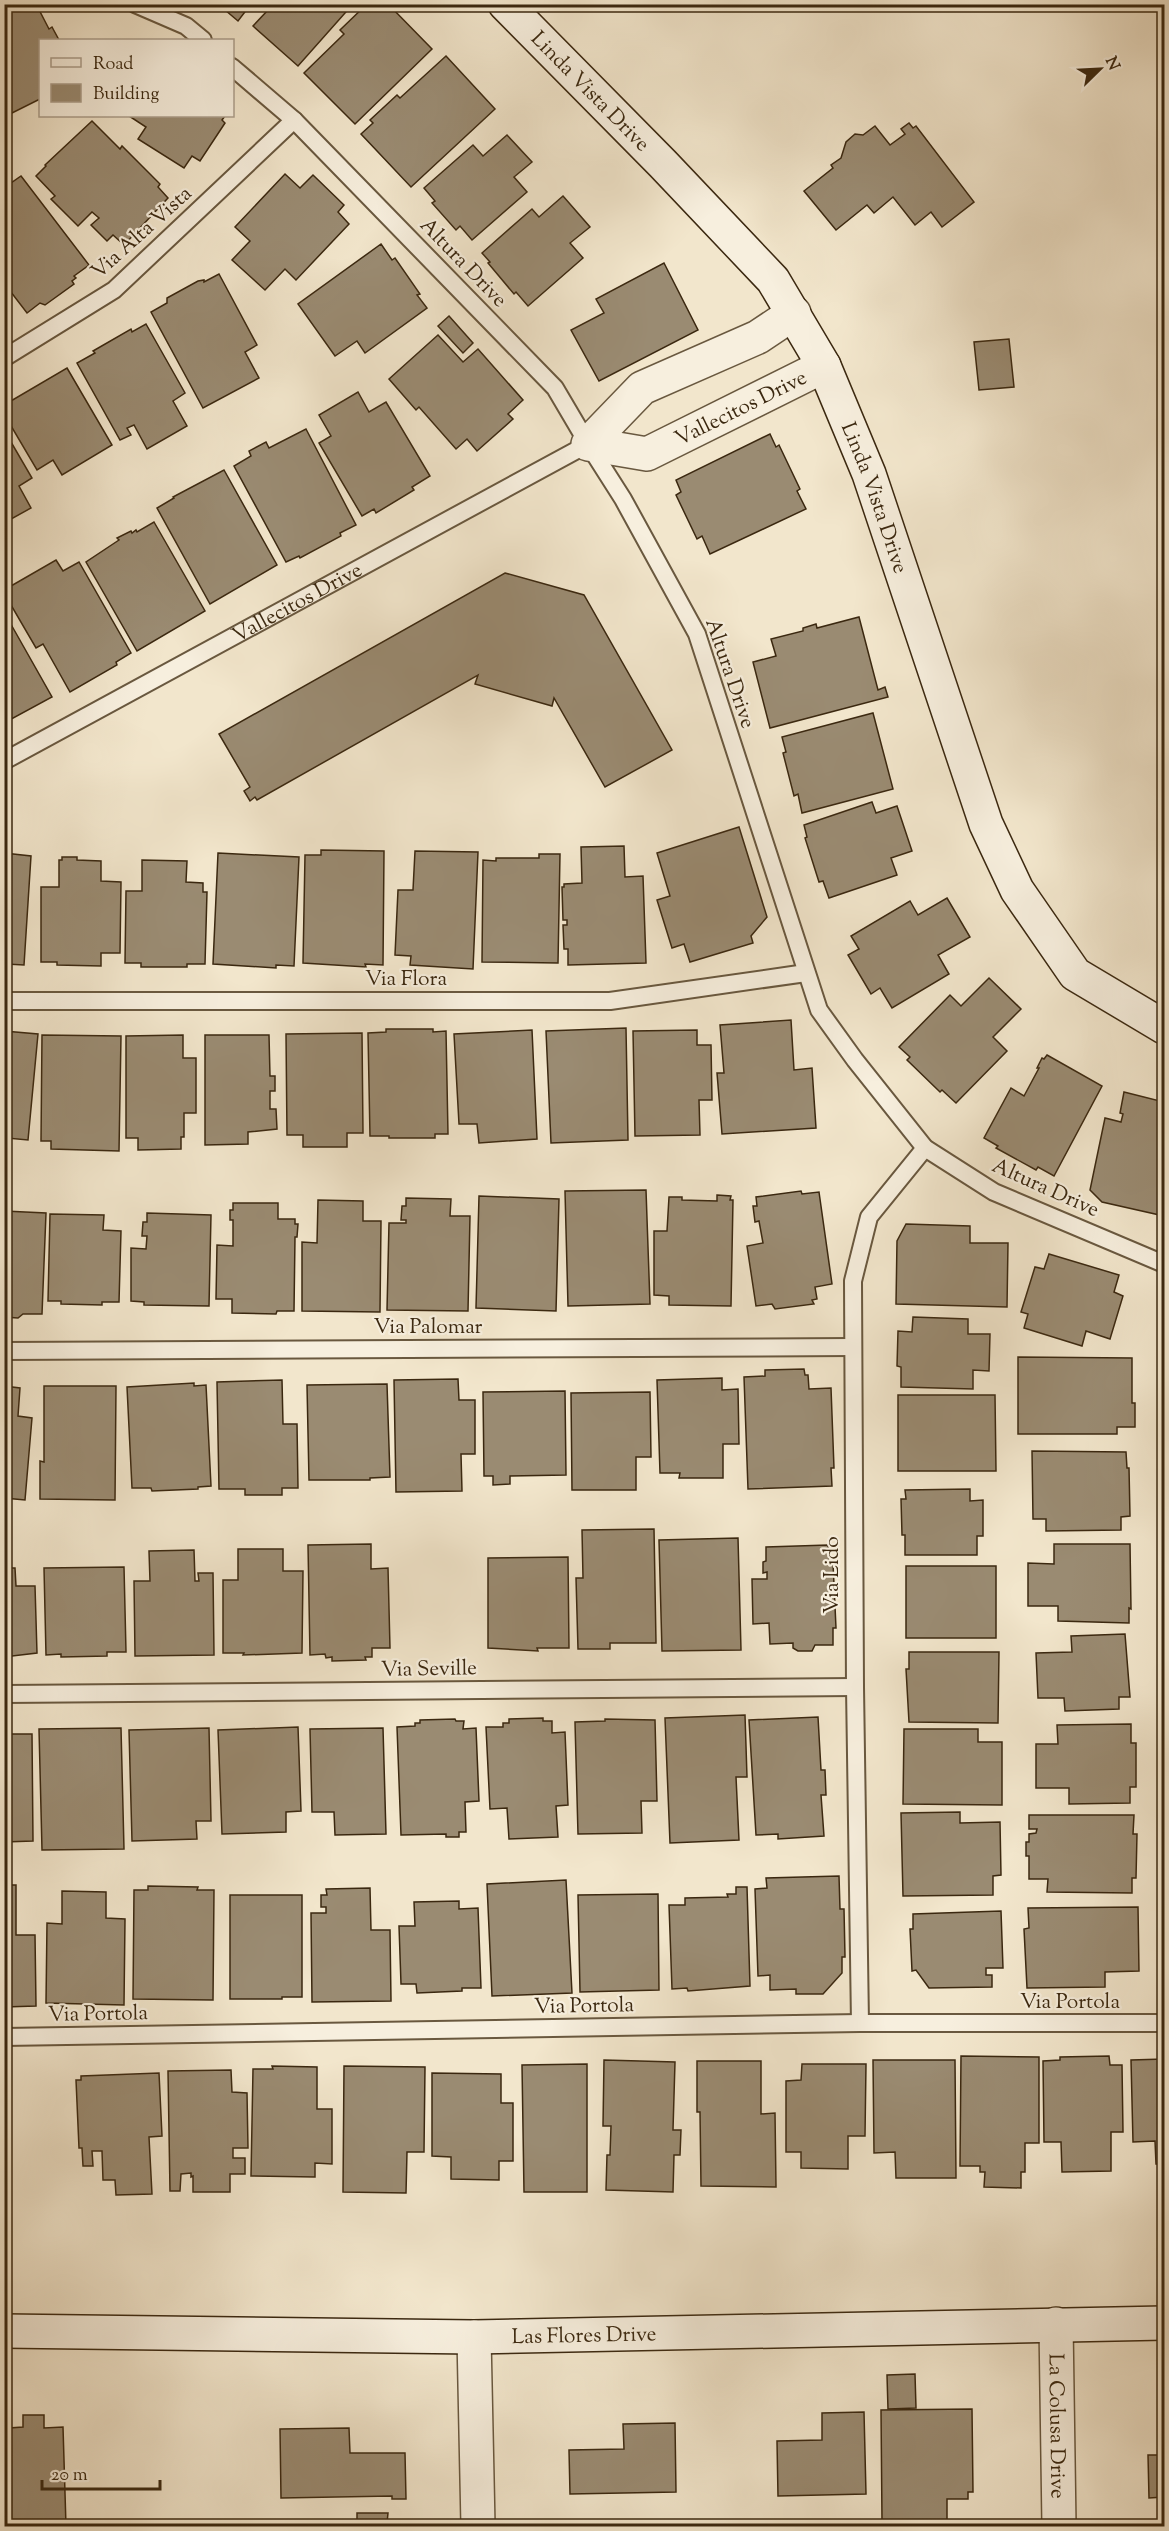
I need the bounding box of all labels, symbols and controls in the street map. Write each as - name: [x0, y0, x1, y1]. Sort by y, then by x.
- street label: Linda Vista Drive: [523, 25, 656, 159]
- legend: [39, 39, 234, 117]
- north arrow: [1070, 39, 1130, 99]
- text: Road: [93, 52, 133, 78]
- text: N: [1098, 53, 1125, 75]
- text: Building: [93, 82, 159, 108]
- street label: Via Alta Vista: [85, 180, 200, 287]
- street label: Altura Drive: [412, 212, 513, 315]
- street label: Vallecitos Drive: [670, 364, 813, 455]
- street label: Linda Vista Drive: [832, 418, 914, 578]
- street label: Vallecitos Drive: [227, 556, 368, 651]
- street label: Altura Drive: [696, 615, 762, 733]
- street label: Via Flora: [365, 965, 447, 995]
- street label: Altura Drive: [987, 1152, 1104, 1226]
- street label: Via Palomar: [374, 1313, 483, 1343]
- street label: Via Lido: [818, 1536, 848, 1614]
- street label: Via Seville: [381, 1654, 477, 1686]
- street label: Via Portola: [1020, 1988, 1120, 2018]
- street label: Via Portola: [534, 1991, 635, 2023]
- street label: Via Portola: [48, 1999, 149, 2031]
- street label: Las Flores Drive: [511, 2320, 657, 2353]
- street label: La Colusa Drive: [1039, 2353, 1072, 2499]
- scale bar: [42, 2453, 160, 2491]
- text: 20 m: [51, 2463, 88, 2489]

